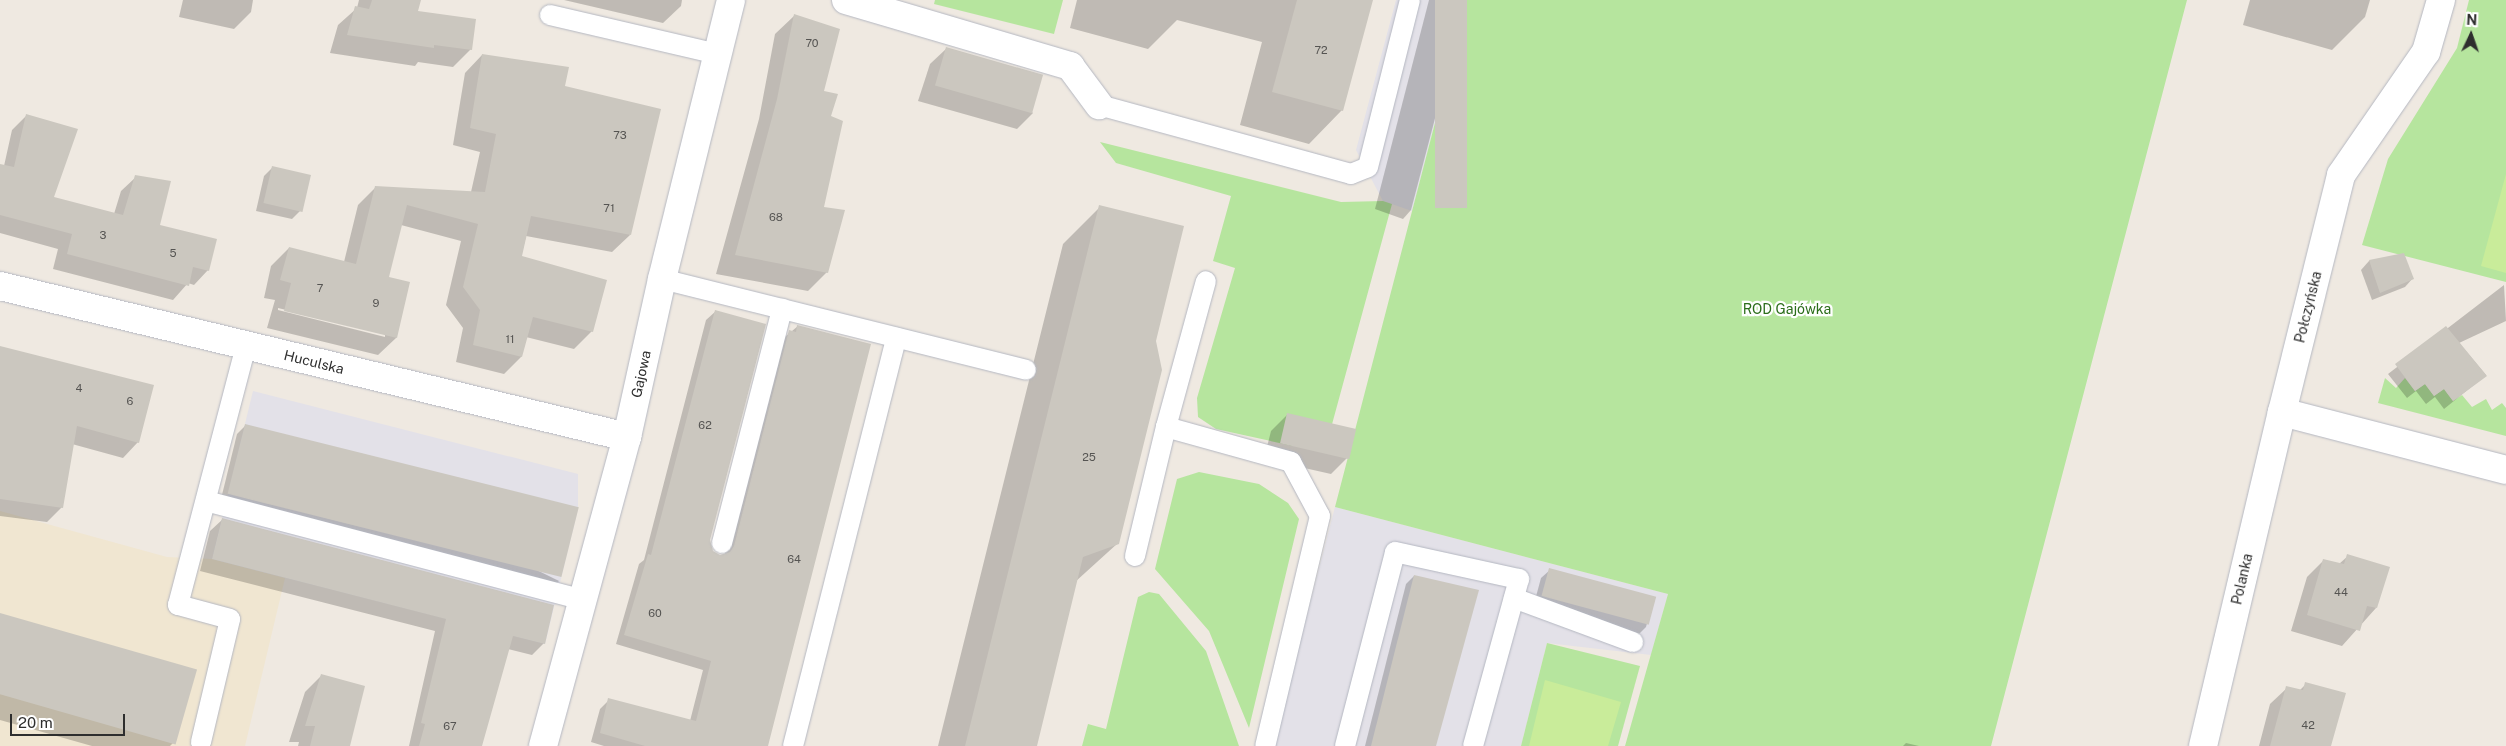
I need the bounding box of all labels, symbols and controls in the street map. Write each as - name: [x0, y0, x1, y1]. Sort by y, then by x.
- north arrow: [2446, 10, 2496, 60]
- text: N: [2466, 12, 2478, 28]
- house number: 70: [805, 36, 819, 50]
- house number: 72: [1314, 43, 1328, 57]
- house number: 73: [613, 128, 627, 142]
- house number: 71: [603, 201, 615, 215]
- house number: 68: [769, 210, 783, 224]
- house number: 3: [100, 228, 106, 242]
- house number: 5: [169, 246, 177, 260]
- street label: Połczyńska: [2291, 269, 2325, 345]
- house number: 7: [317, 281, 323, 295]
- house number: 9: [373, 296, 379, 310]
- park label: ROD Gajówka: [1743, 301, 1831, 317]
- house number: 11: [506, 332, 514, 346]
- street label: Huculska: [282, 346, 346, 378]
- street label: Gajowa: [628, 349, 654, 399]
- house number: 4: [76, 381, 82, 395]
- house number: 6: [127, 394, 133, 408]
- house number: 62: [698, 418, 712, 432]
- house number: 25: [1082, 450, 1096, 464]
- house number: 64: [787, 552, 801, 566]
- street label: Polanka: [2228, 552, 2256, 606]
- house number: 44: [2334, 585, 2348, 599]
- house number: 60: [648, 606, 662, 620]
- scale bar: [12, 704, 128, 736]
- text: 20 m: [18, 714, 53, 731]
- house number: 42: [2301, 718, 2315, 732]
- house number: 67: [443, 719, 457, 733]

